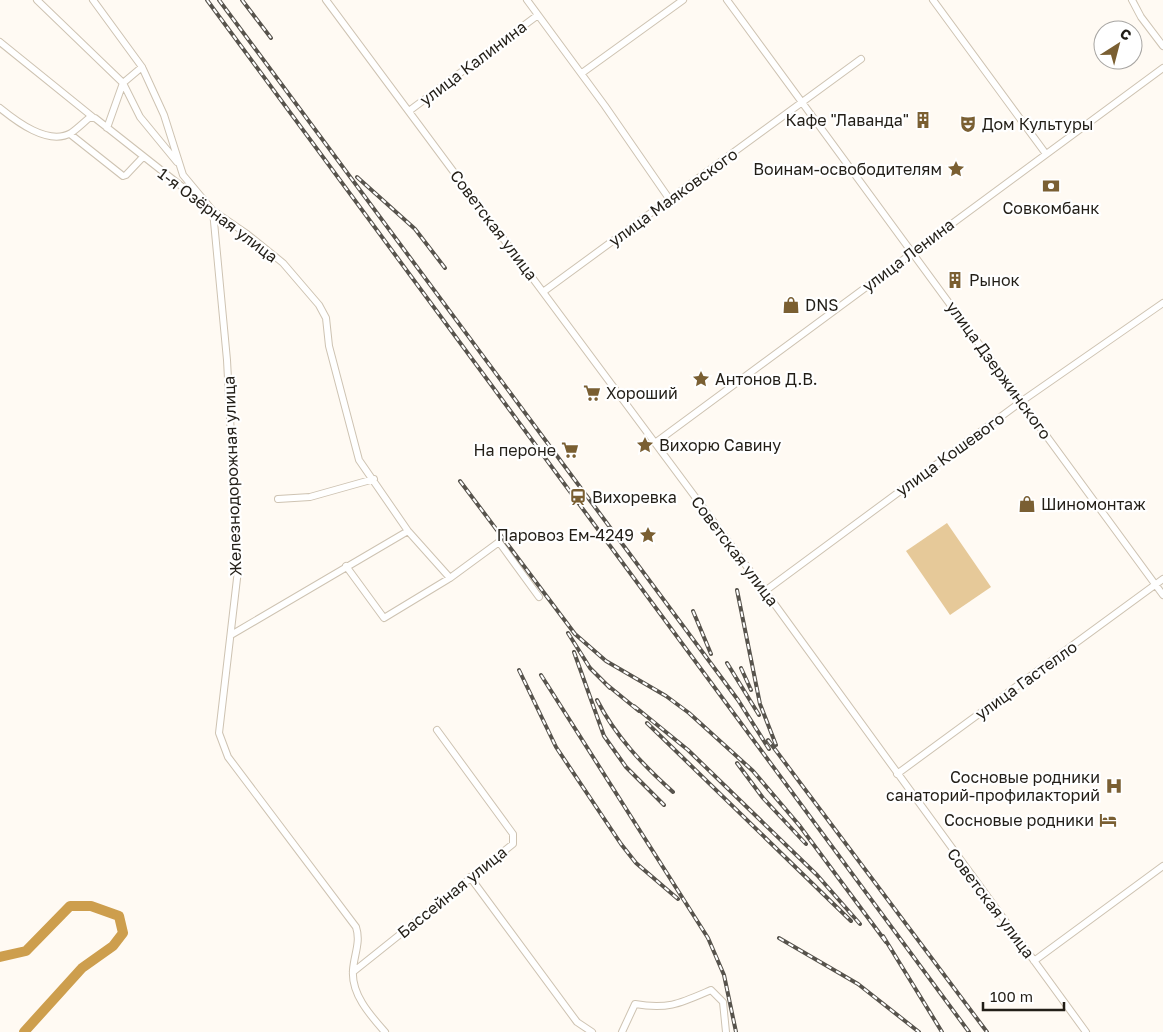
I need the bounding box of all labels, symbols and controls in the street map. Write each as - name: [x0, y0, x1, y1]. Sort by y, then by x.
- street label: улица Калинина: [416, 16, 530, 110]
- north arrow: [1093, 20, 1143, 70]
- text: С: [1117, 24, 1135, 44]
- place label: Кафе "Лаванда": [785, 110, 909, 130]
- building icon: Кафе "Лаванда": [913, 110, 933, 130]
- theatre icon: Дом Культуры: [958, 114, 978, 134]
- place label: Дом Культуры: [982, 114, 1093, 134]
- street label: улица Маяковского: [605, 144, 741, 250]
- place label: Воинам-освободителям: [753, 159, 942, 179]
- place icon: Воинам-освободителям: [946, 159, 966, 179]
- street label: 1-я Озёрная улица: [154, 163, 282, 267]
- street label: Советская улица: [446, 166, 542, 284]
- bank icon: Совкомбанк: [1041, 176, 1061, 196]
- place label: Совкомбанк: [1002, 198, 1100, 218]
- street label: улица Ленина: [858, 214, 958, 296]
- building icon: Рынок: [945, 270, 965, 290]
- place label: Рынок: [969, 270, 1020, 290]
- shop icon: DNS: [781, 295, 801, 315]
- place label: DNS: [805, 295, 839, 315]
- street label: улица Дзержинского: [942, 297, 1056, 443]
- place icon: Антонов Д.В.: [691, 369, 711, 389]
- place label: Антонов Д.В.: [715, 369, 818, 389]
- street label: Железнодорожная улица: [219, 376, 245, 576]
- supermarket icon: Хороший: [582, 383, 602, 403]
- place label: Хороший: [606, 383, 678, 403]
- street label: улица Кошевого: [892, 408, 1008, 500]
- place icon: Вихорю Савину: [635, 435, 655, 455]
- place label: Вихорю Савину: [659, 435, 781, 455]
- place label: На пероне: [473, 440, 556, 460]
- supermarket icon: На пероне: [560, 440, 580, 460]
- station icon: Вихоревка: [568, 487, 588, 507]
- place label: Вихоревка: [592, 487, 677, 507]
- street label: Советская улица: [687, 492, 783, 610]
- shop icon: Шиномонтаж: [1017, 494, 1037, 514]
- place label: Шиномонтаж: [1041, 494, 1146, 514]
- place label: Паровоз Ем-4249: [497, 525, 634, 545]
- place icon: Паровоз Ем-4249: [638, 525, 658, 545]
- street label: улица Гастелло: [971, 636, 1081, 724]
- place label: Сосновые родники санаторий-профилакторий: [886, 767, 1100, 805]
- hospital icon: Сосновые родники санаторий-профилакторий: [1104, 776, 1124, 796]
- place label: Сосновые родники: [944, 810, 1094, 830]
- hotel icon: Сосновые родники: [1098, 810, 1118, 830]
- street label: Бассейная улица: [393, 842, 511, 942]
- street label: Советская улица: [943, 844, 1039, 962]
- scale bar: [983, 980, 1064, 1012]
- text: 100 m: [990, 987, 1033, 1005]

